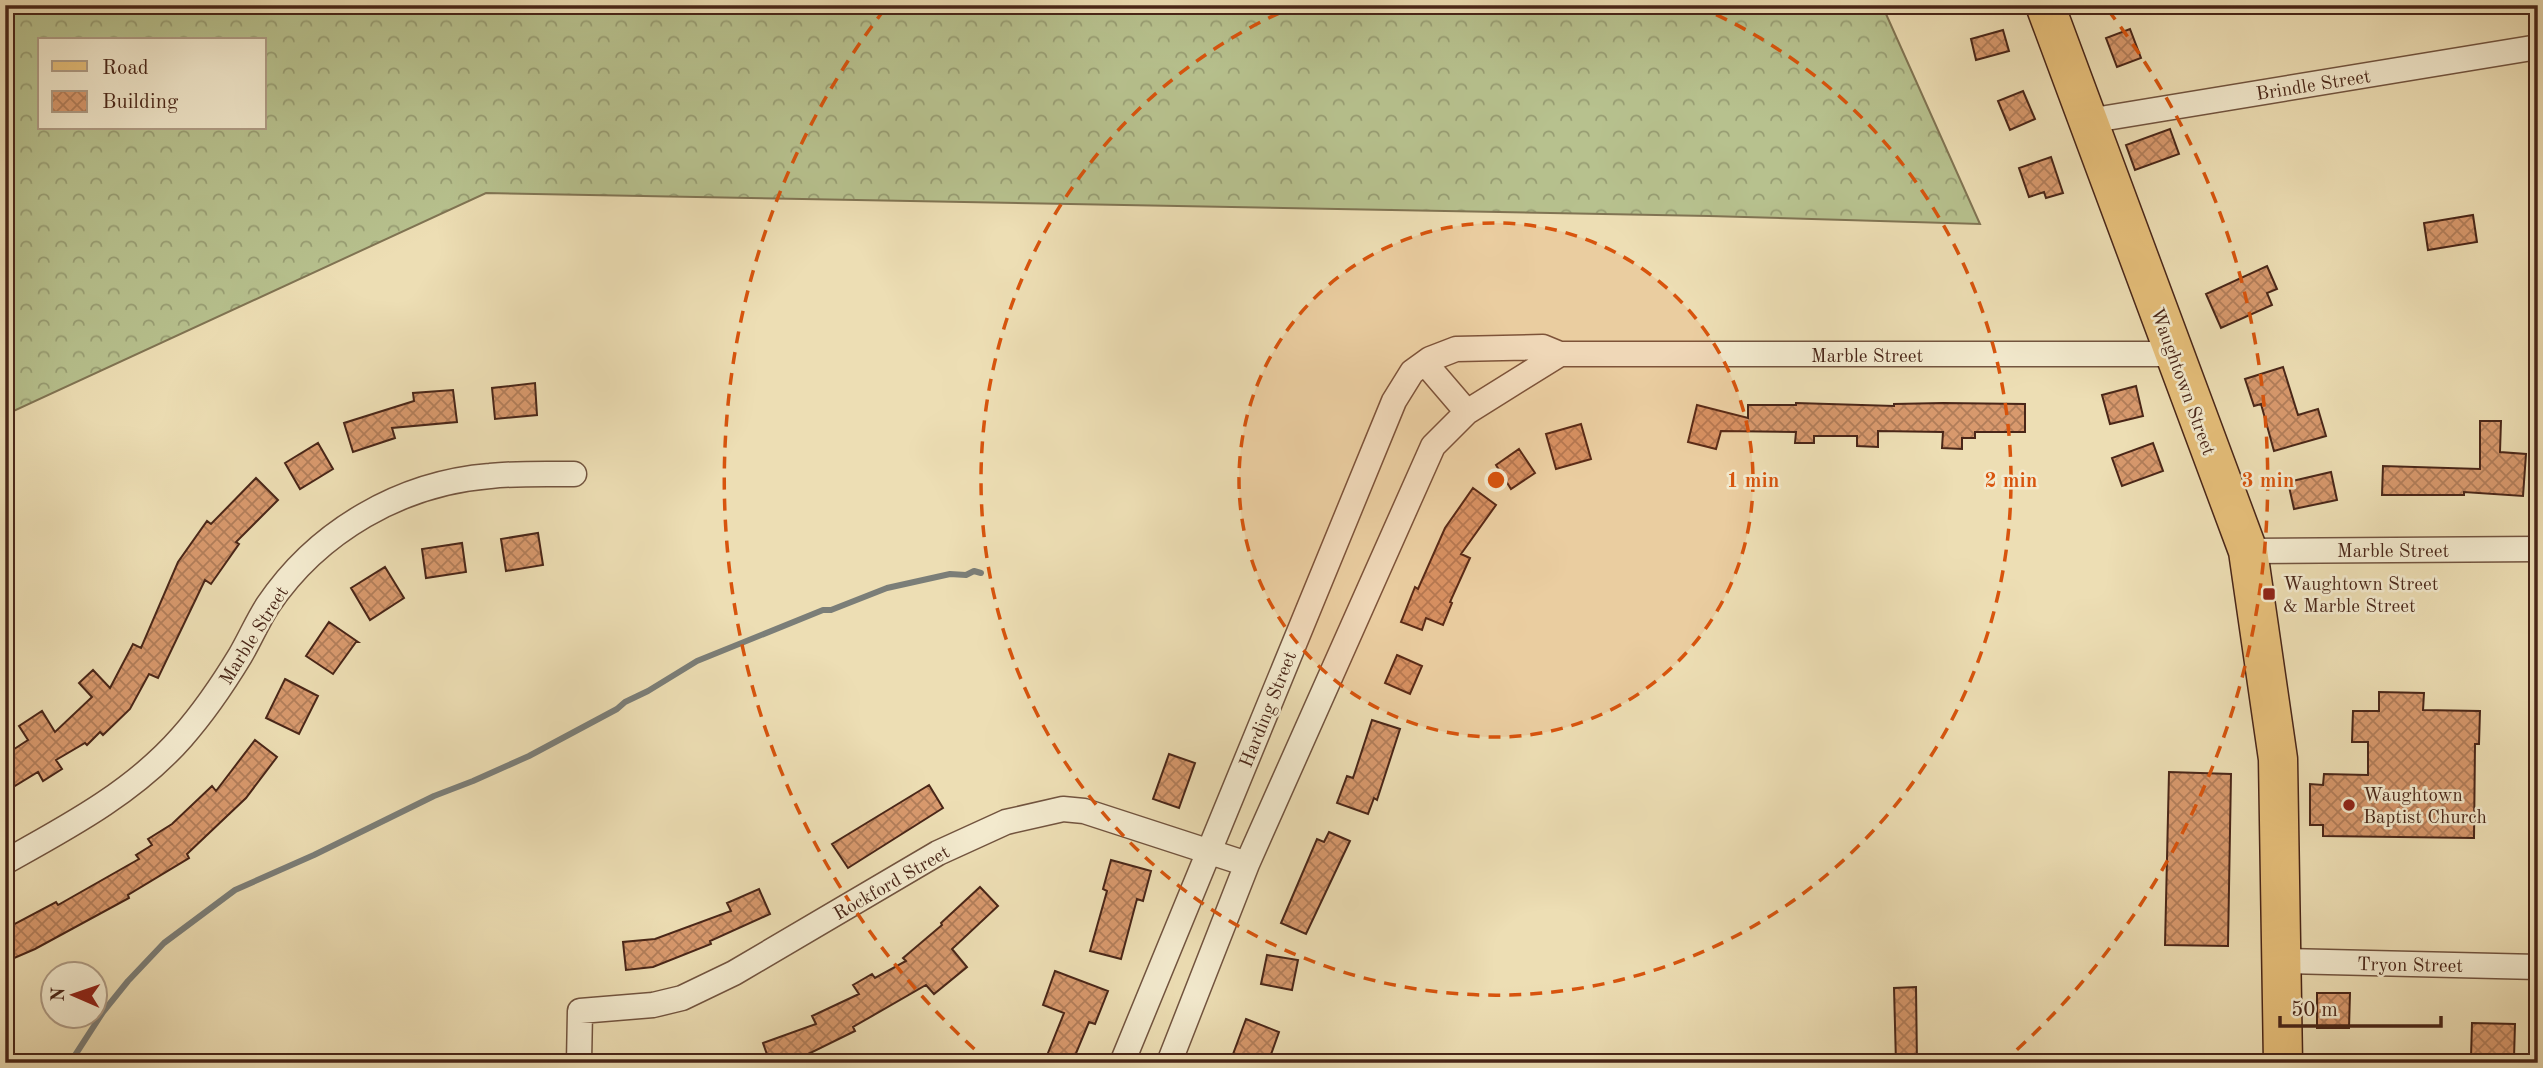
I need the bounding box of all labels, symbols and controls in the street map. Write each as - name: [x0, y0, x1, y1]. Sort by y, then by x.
- legend: [38, 38, 266, 130]
- text: Road: [102, 58, 149, 79]
- street label: Brindle Street: [2255, 68, 2372, 105]
- text: Building: [102, 92, 179, 113]
- street label: Waughtown Street: [2146, 306, 2217, 458]
- street label: Marble Street: [1811, 348, 1923, 367]
- centre of rings: [1484, 468, 1508, 492]
- text: 1 min: [1727, 471, 1779, 492]
- text: 2 min: [1985, 471, 2037, 492]
- text: 3 min: [2242, 471, 2294, 492]
- street label: Marble Street: [2337, 543, 2449, 562]
- place label: Waughtown Street & Marble Street: [2283, 576, 2438, 617]
- street label: Marble Street: [217, 584, 293, 689]
- marker: Waughtown Street & Marble Street: [2261, 586, 2277, 602]
- street label: Harding Street: [1237, 649, 1301, 771]
- place label: Waughtown Baptist Church: [2363, 787, 2487, 828]
- marker: Waughtown Baptist Church: [2341, 797, 2357, 813]
- street label: Rockford Street: [831, 843, 953, 925]
- street label: Tryon Street: [2357, 956, 2463, 977]
- north arrow: [38, 960, 108, 1030]
- scale bar: [2280, 984, 2442, 1028]
- text: N: [50, 986, 69, 1002]
- text: 50 m: [2291, 1000, 2338, 1021]

